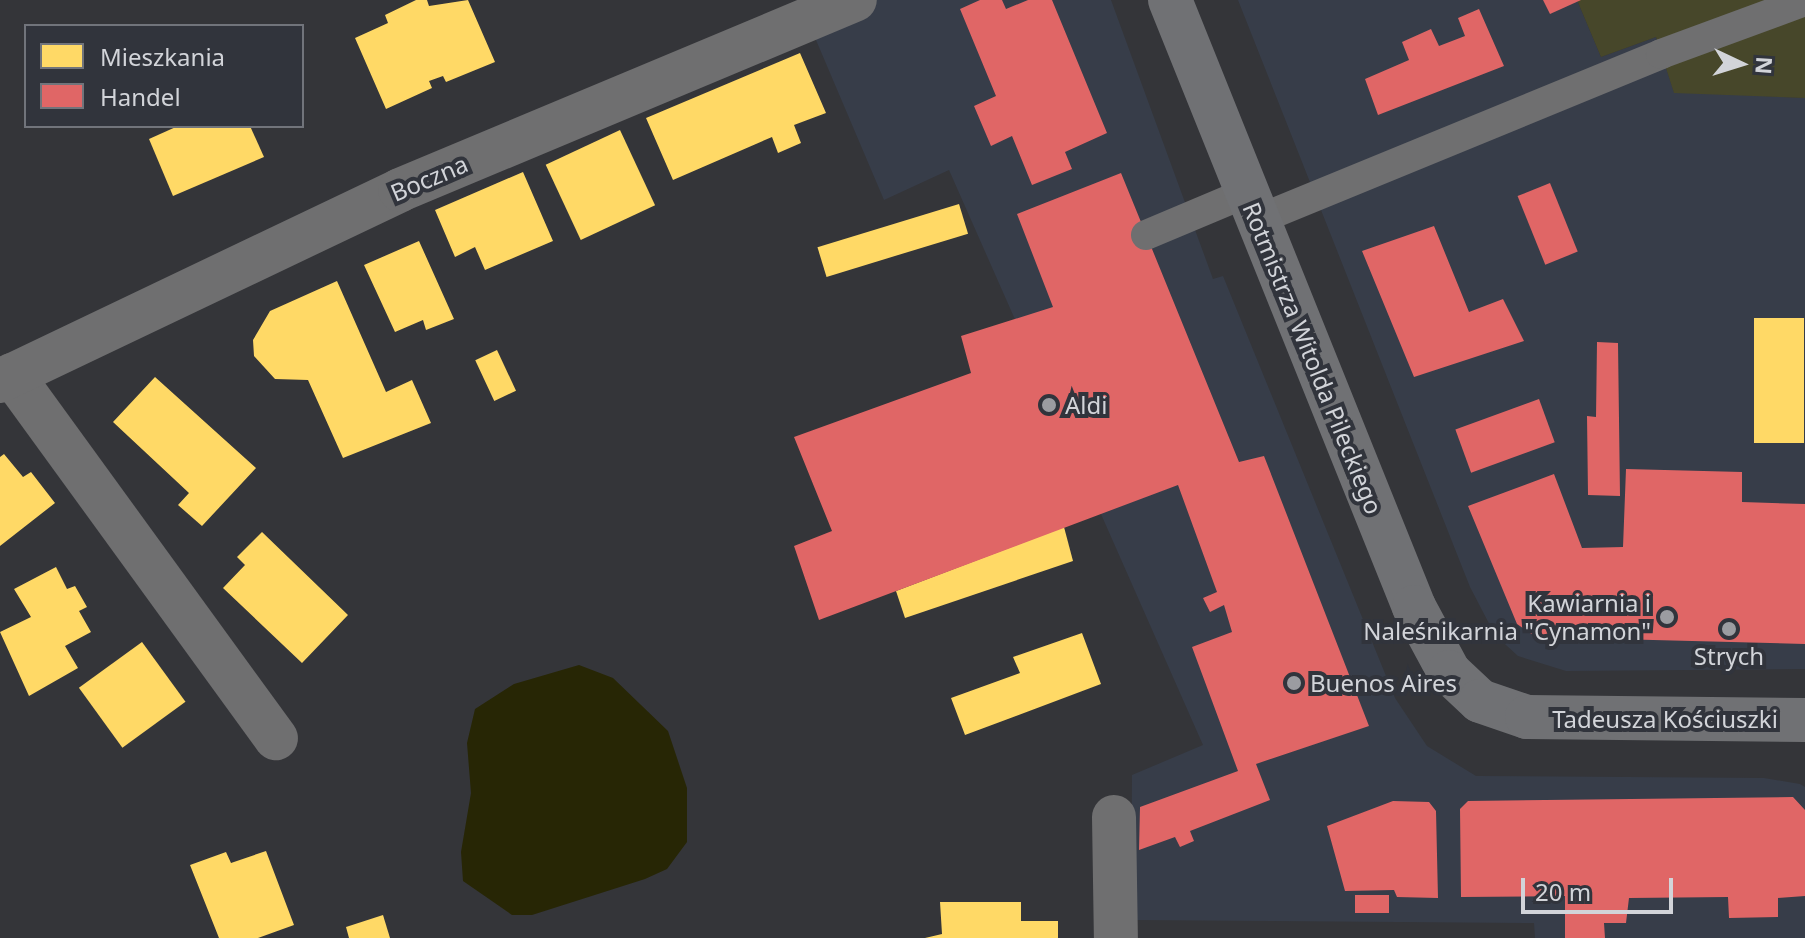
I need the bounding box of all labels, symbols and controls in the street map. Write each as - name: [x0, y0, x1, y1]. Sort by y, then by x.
- legend: [24, 24, 304, 128]
- north arrow: [1701, 24, 1781, 104]
- text: Mieszkania: [100, 40, 225, 73]
- text: N: [1749, 56, 1781, 76]
- text: Handel: [100, 80, 181, 113]
- street label: Boczna: [386, 149, 472, 207]
- street label: Rotmistrza Witolda Pileckiego: [1237, 198, 1389, 518]
- place label: Aldi: [1065, 391, 1107, 419]
- marker: Aldi: [1040, 396, 1058, 414]
- place label: Kawiarnia i Naleśnikarnia "Cynamon": [1363, 589, 1651, 645]
- marker: Kawiarnia i Naleśnikarnia "Cynamon": [1658, 608, 1676, 626]
- marker: Strych: [1720, 620, 1738, 638]
- place label: Strych: [1694, 642, 1764, 670]
- place label: Buenos Aires: [1310, 669, 1457, 697]
- marker: Buenos Aires: [1285, 674, 1303, 692]
- street label: Tadeusza Kościuszki: [1552, 705, 1778, 733]
- scale bar: [1525, 862, 1677, 912]
- text: 20 m: [1535, 875, 1591, 908]

